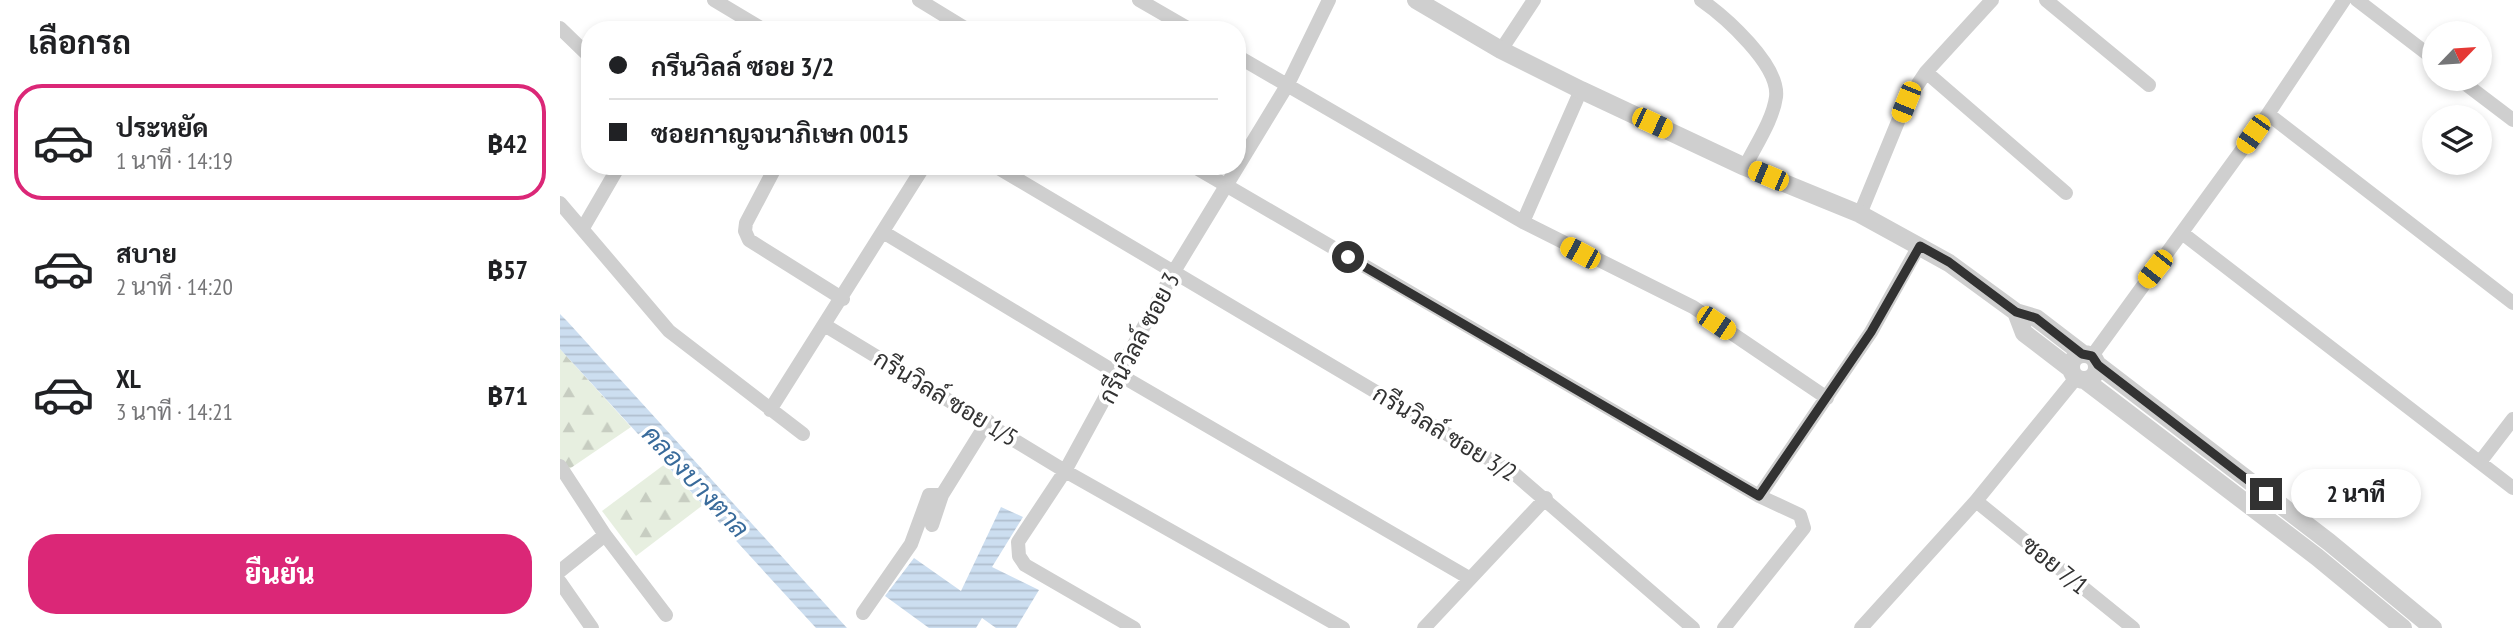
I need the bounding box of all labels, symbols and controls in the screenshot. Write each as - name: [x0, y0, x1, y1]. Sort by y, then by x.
- text: เลือกรถ: [28, 21, 131, 63]
- north arrow: [2422, 21, 2492, 91]
- map controls: [2422, 21, 2492, 175]
- text: กรีนวิลล์ ซอย 3/2: [651, 50, 834, 83]
- car: [1889, 79, 1924, 125]
- car: [1629, 105, 1676, 141]
- button: layers: [2422, 105, 2492, 175]
- icon: car: [32, 111, 95, 174]
- text: ประหยัด: [116, 111, 209, 144]
- car: [2233, 111, 2274, 157]
- text: ซอยกาญจนาภิเษก 0015: [651, 117, 909, 150]
- text: ฿42: [487, 127, 528, 160]
- text: 1 นาที · 14:19: [116, 146, 233, 175]
- car: [1745, 158, 1792, 194]
- car: [1557, 234, 1604, 272]
- icon: car: [32, 237, 95, 300]
- text: สบาย: [116, 237, 177, 270]
- route start: [1332, 241, 1364, 273]
- car: [2134, 246, 2177, 292]
- text: ฿57: [487, 253, 528, 286]
- street label: กรีนวิลล์ ซอย 3: [1091, 267, 1187, 409]
- text: 2 นาที · 14:20: [116, 272, 233, 301]
- car: [1693, 303, 1740, 343]
- street label: กรีนวิลล์ ซอย 1/5: [868, 343, 1024, 453]
- text: XL: [116, 362, 141, 395]
- icon: car: [32, 363, 95, 426]
- street label: กรีนวิลล์ ซอย 3/2: [1367, 378, 1523, 488]
- text: ฿71: [487, 379, 528, 412]
- text: 3 นาที · 14:21: [116, 397, 233, 426]
- water label: คลองบางตาล: [635, 418, 757, 544]
- callout: 2 นาที: [2290, 470, 2420, 518]
- route end: [2250, 478, 2282, 510]
- text: 2 นาที: [2327, 479, 2385, 508]
- street label: ซอย 7/1: [2016, 529, 2094, 601]
- button: ยืนยัน: [28, 534, 532, 614]

